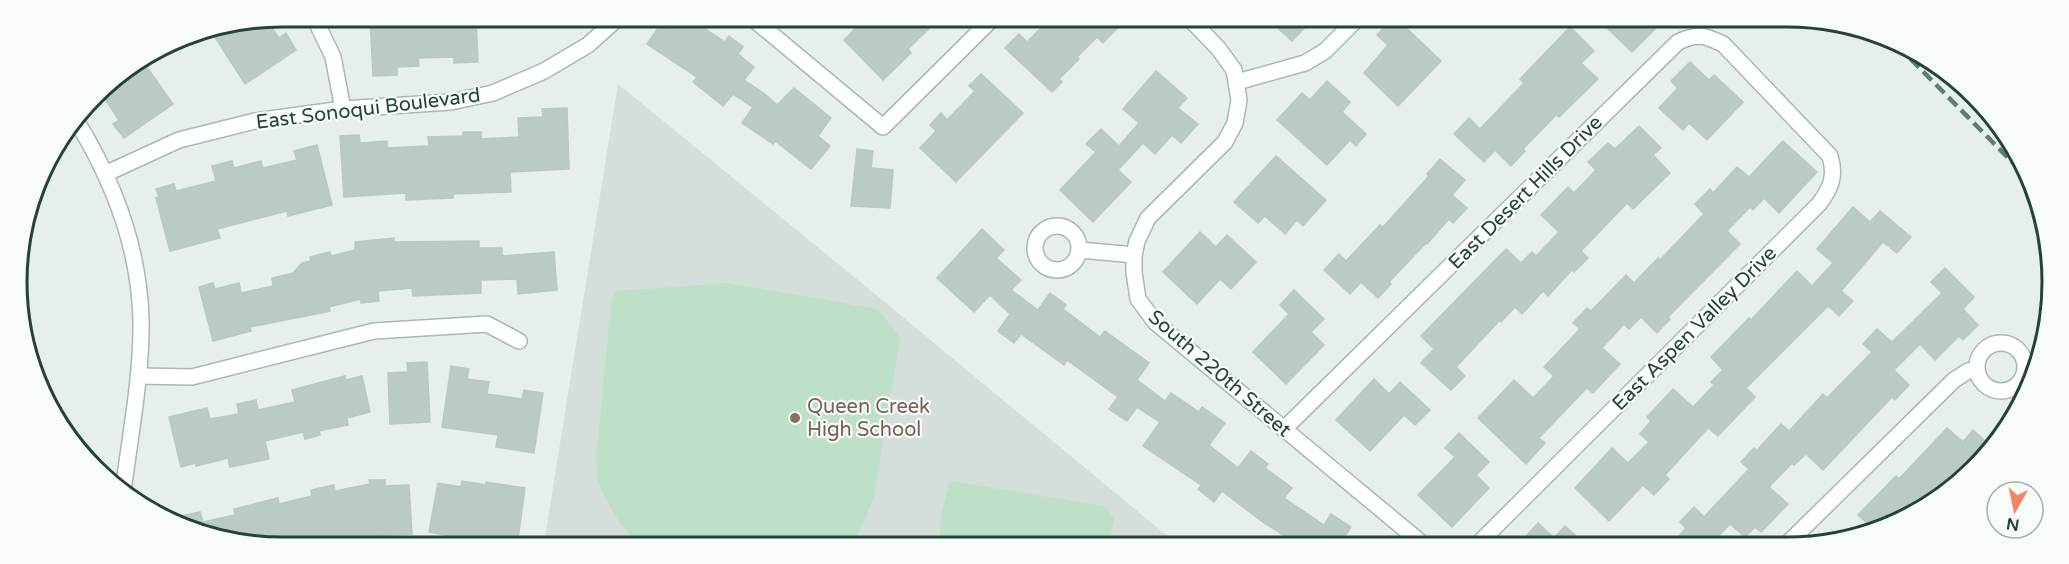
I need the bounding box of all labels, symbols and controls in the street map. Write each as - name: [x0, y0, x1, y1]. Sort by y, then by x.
- street label: East Sonoqui Boulevard: [254, 83, 482, 135]
- street label: East Desert Hills Drive: [1444, 111, 1608, 275]
- street label: East Aspen Valley Drive: [1608, 242, 1782, 416]
- street label: South 220th Street: [1143, 305, 1296, 443]
- place label: Queen Creek High School: [807, 395, 930, 442]
- marker: Queen Creek High School: [788, 411, 802, 425]
- north arrow: [1985, 480, 2045, 540]
- text: N: [2005, 513, 2021, 535]

